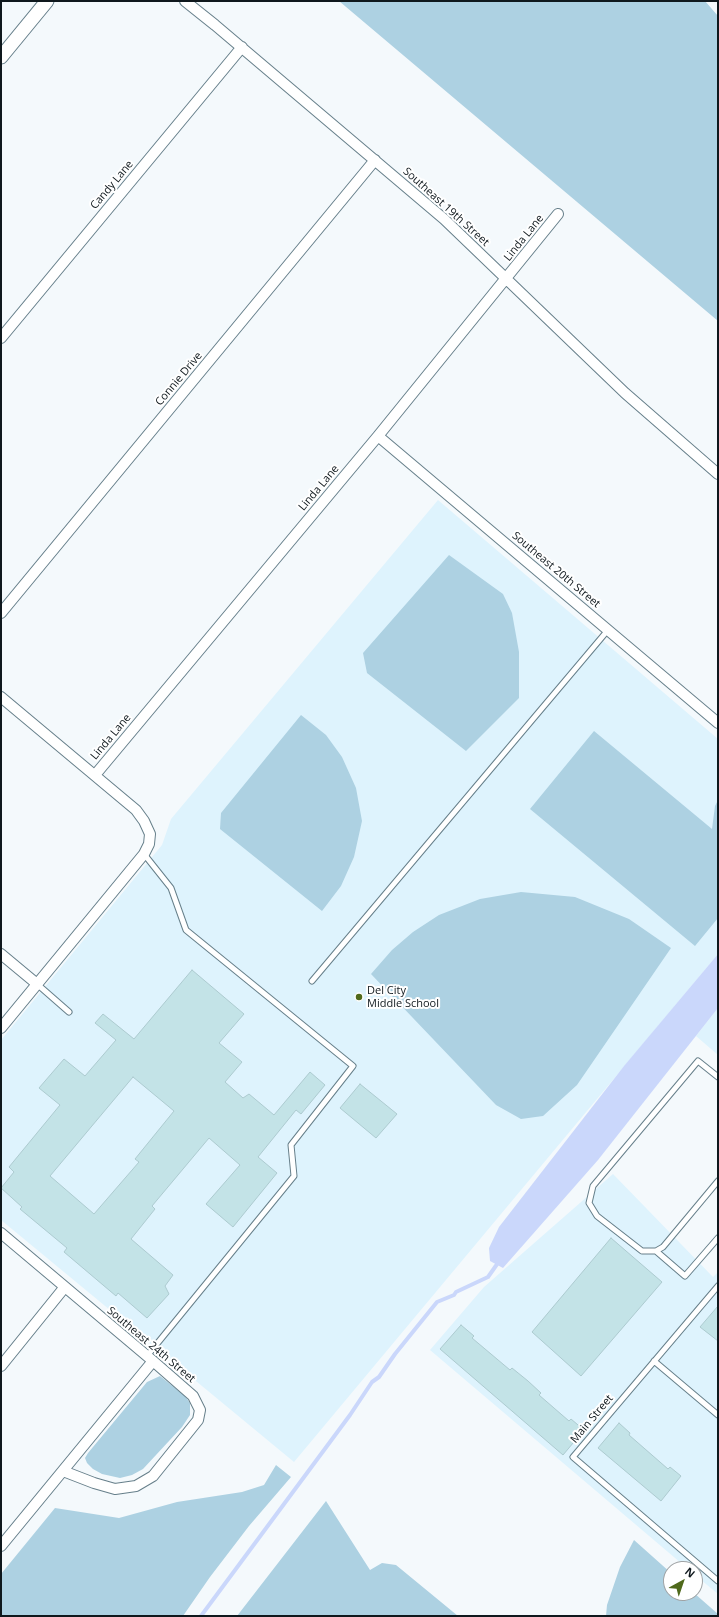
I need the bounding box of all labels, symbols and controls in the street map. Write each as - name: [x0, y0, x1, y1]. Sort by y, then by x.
- street label: Candy Lane: [88, 158, 136, 212]
- street label: Southeast 19th Street: [400, 165, 492, 249]
- street label: Linda Lane: [501, 212, 547, 264]
- street label: Connie Drive: [153, 350, 205, 408]
- street label: Linda Lane: [296, 462, 342, 514]
- street label: Southeast 20th Street: [509, 529, 603, 611]
- street label: Linda Lane: [88, 711, 134, 763]
- place label: Del City Middle School: [367, 984, 439, 1010]
- marker: Del City Middle School: [354, 992, 364, 1002]
- street label: Southeast 24th Street: [104, 1304, 198, 1386]
- street label: Main Street: [568, 1392, 616, 1446]
- north arrow: [663, 1561, 703, 1601]
- text: N: [682, 1564, 699, 1581]

